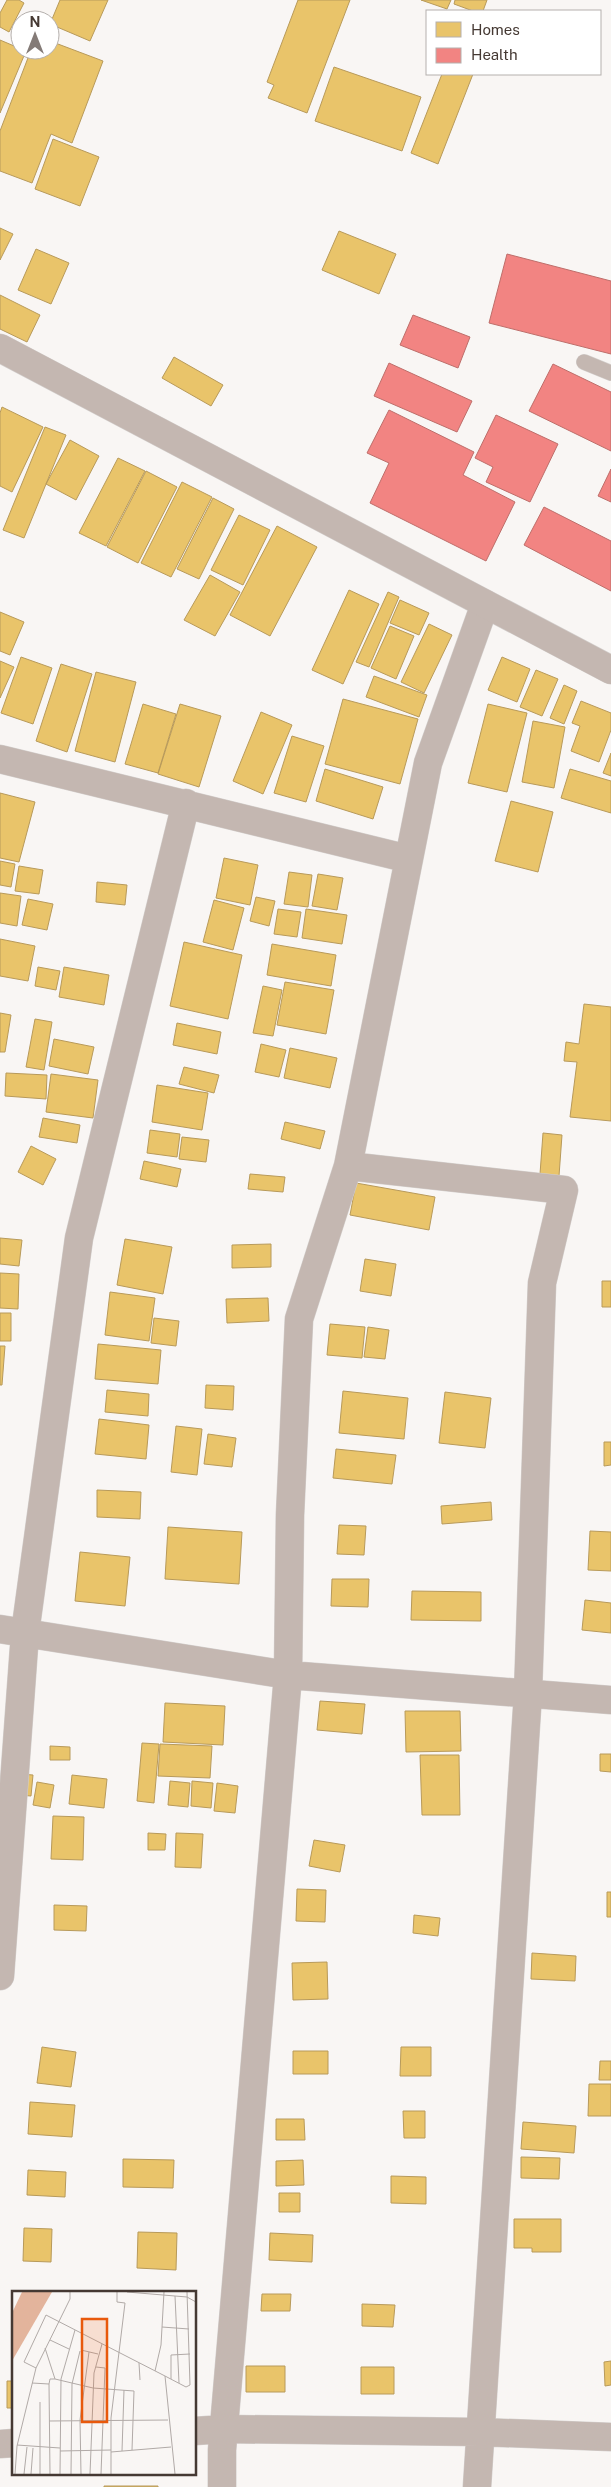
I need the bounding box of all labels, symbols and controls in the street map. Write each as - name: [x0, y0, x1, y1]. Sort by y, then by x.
- north arrow: [10, 10, 60, 60]
- legend: [426, 10, 601, 75]
- text: N: [30, 14, 40, 30]
- text: Homes: [471, 21, 520, 38]
- text: Health: [471, 46, 518, 63]
- inset map: [12, 2291, 196, 2474]

